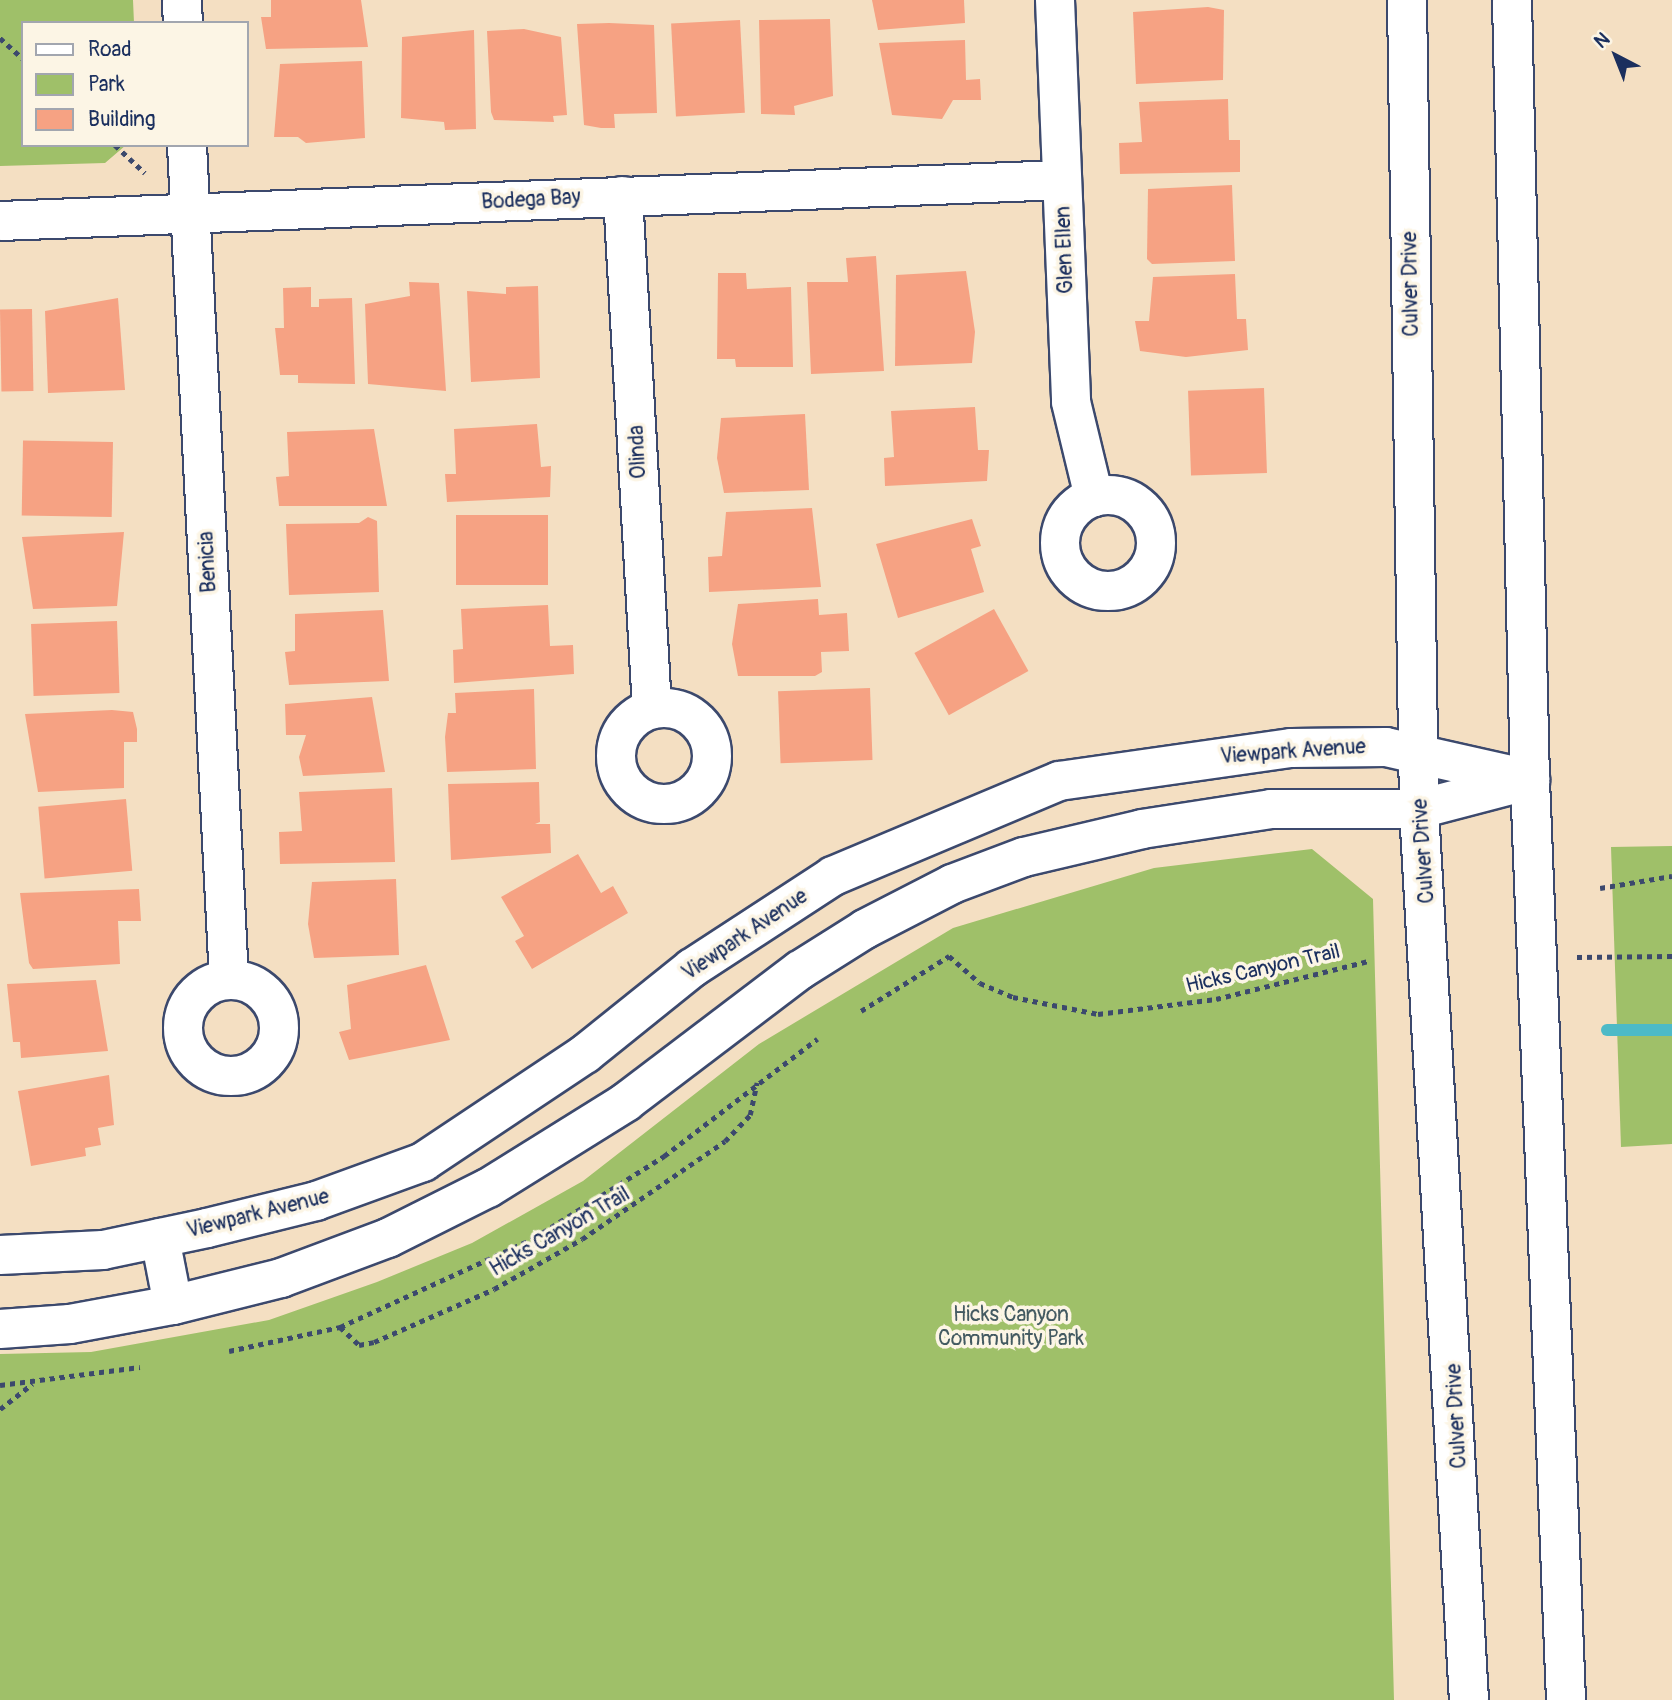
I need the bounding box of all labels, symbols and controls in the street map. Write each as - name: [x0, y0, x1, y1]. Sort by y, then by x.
- legend: [21, 21, 248, 147]
- north arrow: [1581, 21, 1651, 91]
- text: N: [1589, 27, 1615, 54]
- text: Road: [88, 36, 132, 63]
- text: Park: [88, 71, 125, 98]
- text: Building: [88, 106, 155, 133]
- street label: Bodega Bay: [481, 185, 581, 215]
- street label: Glen Ellen: [1051, 206, 1079, 294]
- street label: Culver Drive: [1397, 231, 1425, 337]
- street label: Olinda: [624, 424, 652, 480]
- street label: Benicia: [194, 531, 222, 593]
- street label: Viewpark Avenue: [1219, 734, 1367, 770]
- street label: Culver Drive: [1408, 798, 1440, 904]
- street label: Viewpark Avenue: [677, 884, 813, 986]
- street label: Hicks Canyon Trail: [1183, 939, 1343, 999]
- street label: Hicks Canyon Trail: [486, 1182, 634, 1282]
- street label: Viewpark Avenue: [184, 1184, 332, 1244]
- park label: Hicks Canyon Community Park: [938, 1302, 1084, 1352]
- street label: Culver Drive: [1442, 1363, 1472, 1469]

